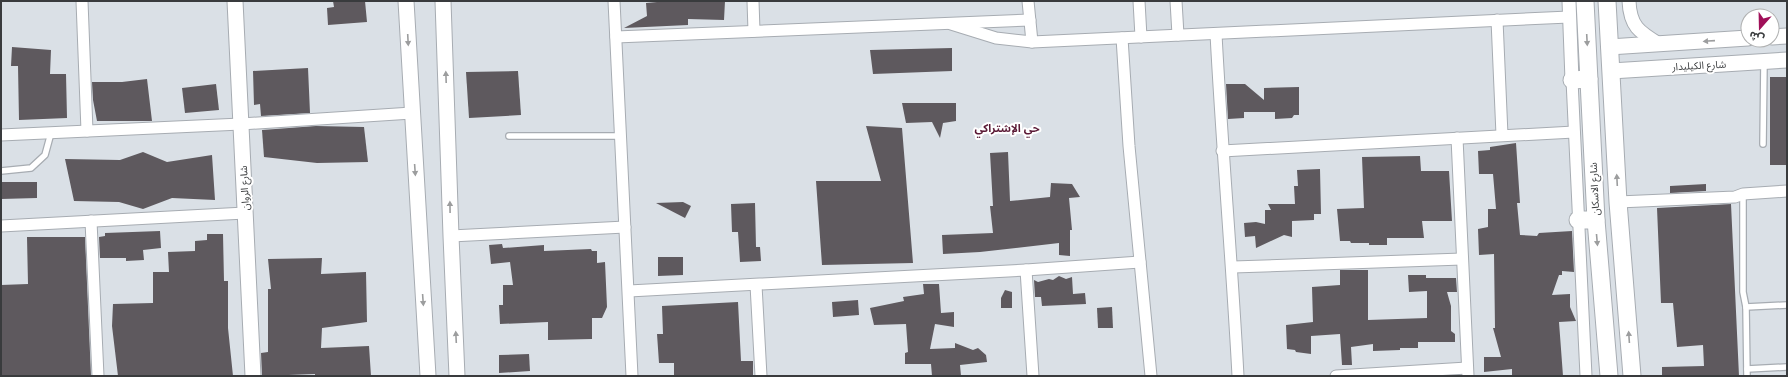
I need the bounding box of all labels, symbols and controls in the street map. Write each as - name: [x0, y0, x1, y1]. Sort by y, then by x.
- north arrow: [1740, 8, 1780, 48]
- text: ش: [1747, 28, 1766, 46]
- one-way arrow: [405, 34, 412, 46]
- one-way arrow: [1584, 34, 1590, 47]
- one-way arrow: [1703, 37, 1715, 44]
- street label: شارع الكيليدار: [1671, 59, 1727, 74]
- one-way arrow: [442, 71, 449, 83]
- district label: حي الإشتراكي: [974, 122, 1040, 138]
- street label: شارع الاسكان: [1588, 162, 1603, 216]
- one-way arrow: [412, 164, 418, 177]
- street label: شارع الروان: [238, 165, 253, 211]
- one-way arrow: [1614, 174, 1621, 186]
- one-way arrow: [447, 200, 453, 213]
- one-way arrow: [1594, 234, 1601, 246]
- one-way arrow: [420, 294, 426, 307]
- one-way arrow: [452, 331, 459, 343]
- one-way arrow: [1625, 331, 1632, 343]

